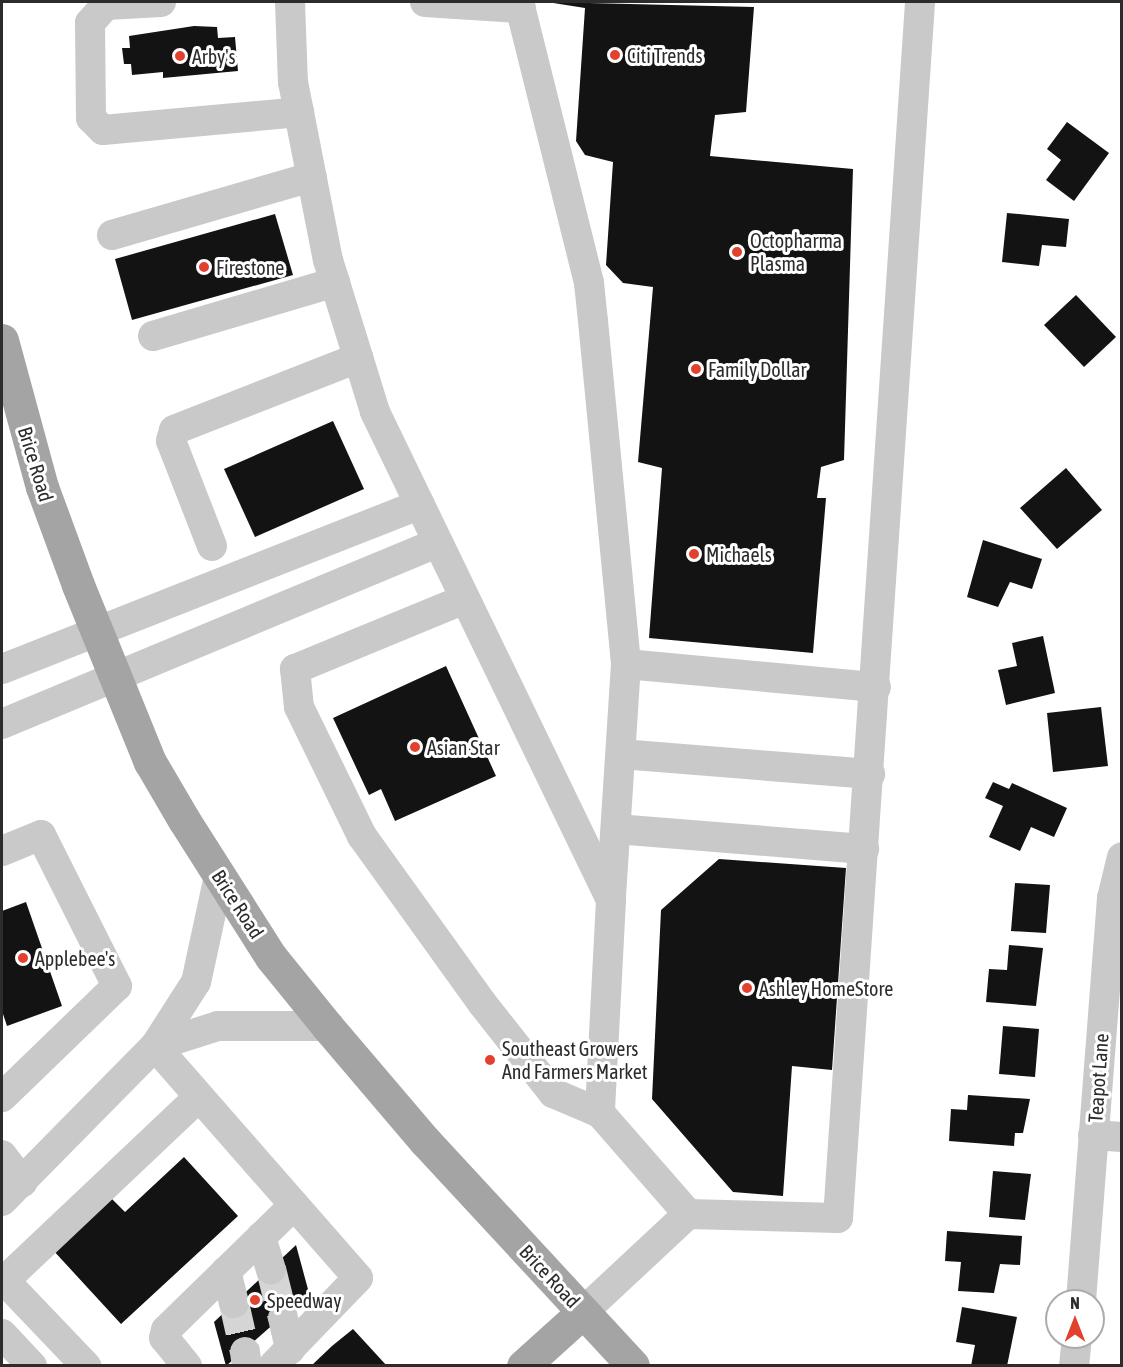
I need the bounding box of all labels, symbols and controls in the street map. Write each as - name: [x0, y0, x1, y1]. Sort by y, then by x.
- place label: Citi Trends: [627, 43, 702, 67]
- place label: Arby's: [192, 44, 236, 68]
- marker: Citi Trends: [608, 48, 622, 62]
- marker: Arby's: [173, 49, 187, 63]
- place label: Octopharma Plasma: [750, 228, 842, 275]
- marker: Octopharma Plasma: [728, 243, 746, 261]
- place label: Firestone: [216, 255, 284, 279]
- marker: Firestone: [197, 260, 211, 274]
- place label: Family Dollar: [708, 357, 806, 381]
- marker: Family Dollar: [689, 362, 703, 376]
- street label: Brice Road: [13, 423, 59, 505]
- place label: Michaels: [706, 542, 772, 566]
- marker: Michaels: [687, 547, 701, 561]
- place label: Asian Star: [427, 735, 500, 759]
- marker: Asian Star: [408, 740, 422, 754]
- street label: Brice Road: [207, 865, 269, 943]
- place label: Applebee's: [35, 946, 115, 970]
- marker: Applebee's: [16, 951, 30, 965]
- place label: Ashley HomeStore: [759, 976, 893, 1000]
- marker: Ashley HomeStore: [740, 981, 754, 995]
- street label: Teapot Lane: [1083, 1033, 1113, 1123]
- place label: Southeast Growers And Farmers Market: [502, 1036, 648, 1083]
- marker: Southeast Growers And Farmers Market: [483, 1053, 497, 1067]
- street label: Brice Road: [515, 1240, 585, 1312]
- place label: Speedway: [267, 1288, 342, 1312]
- north arrow: [1045, 1289, 1105, 1349]
- marker: Speedway: [248, 1293, 262, 1307]
- text: N: [1070, 1294, 1080, 1312]

